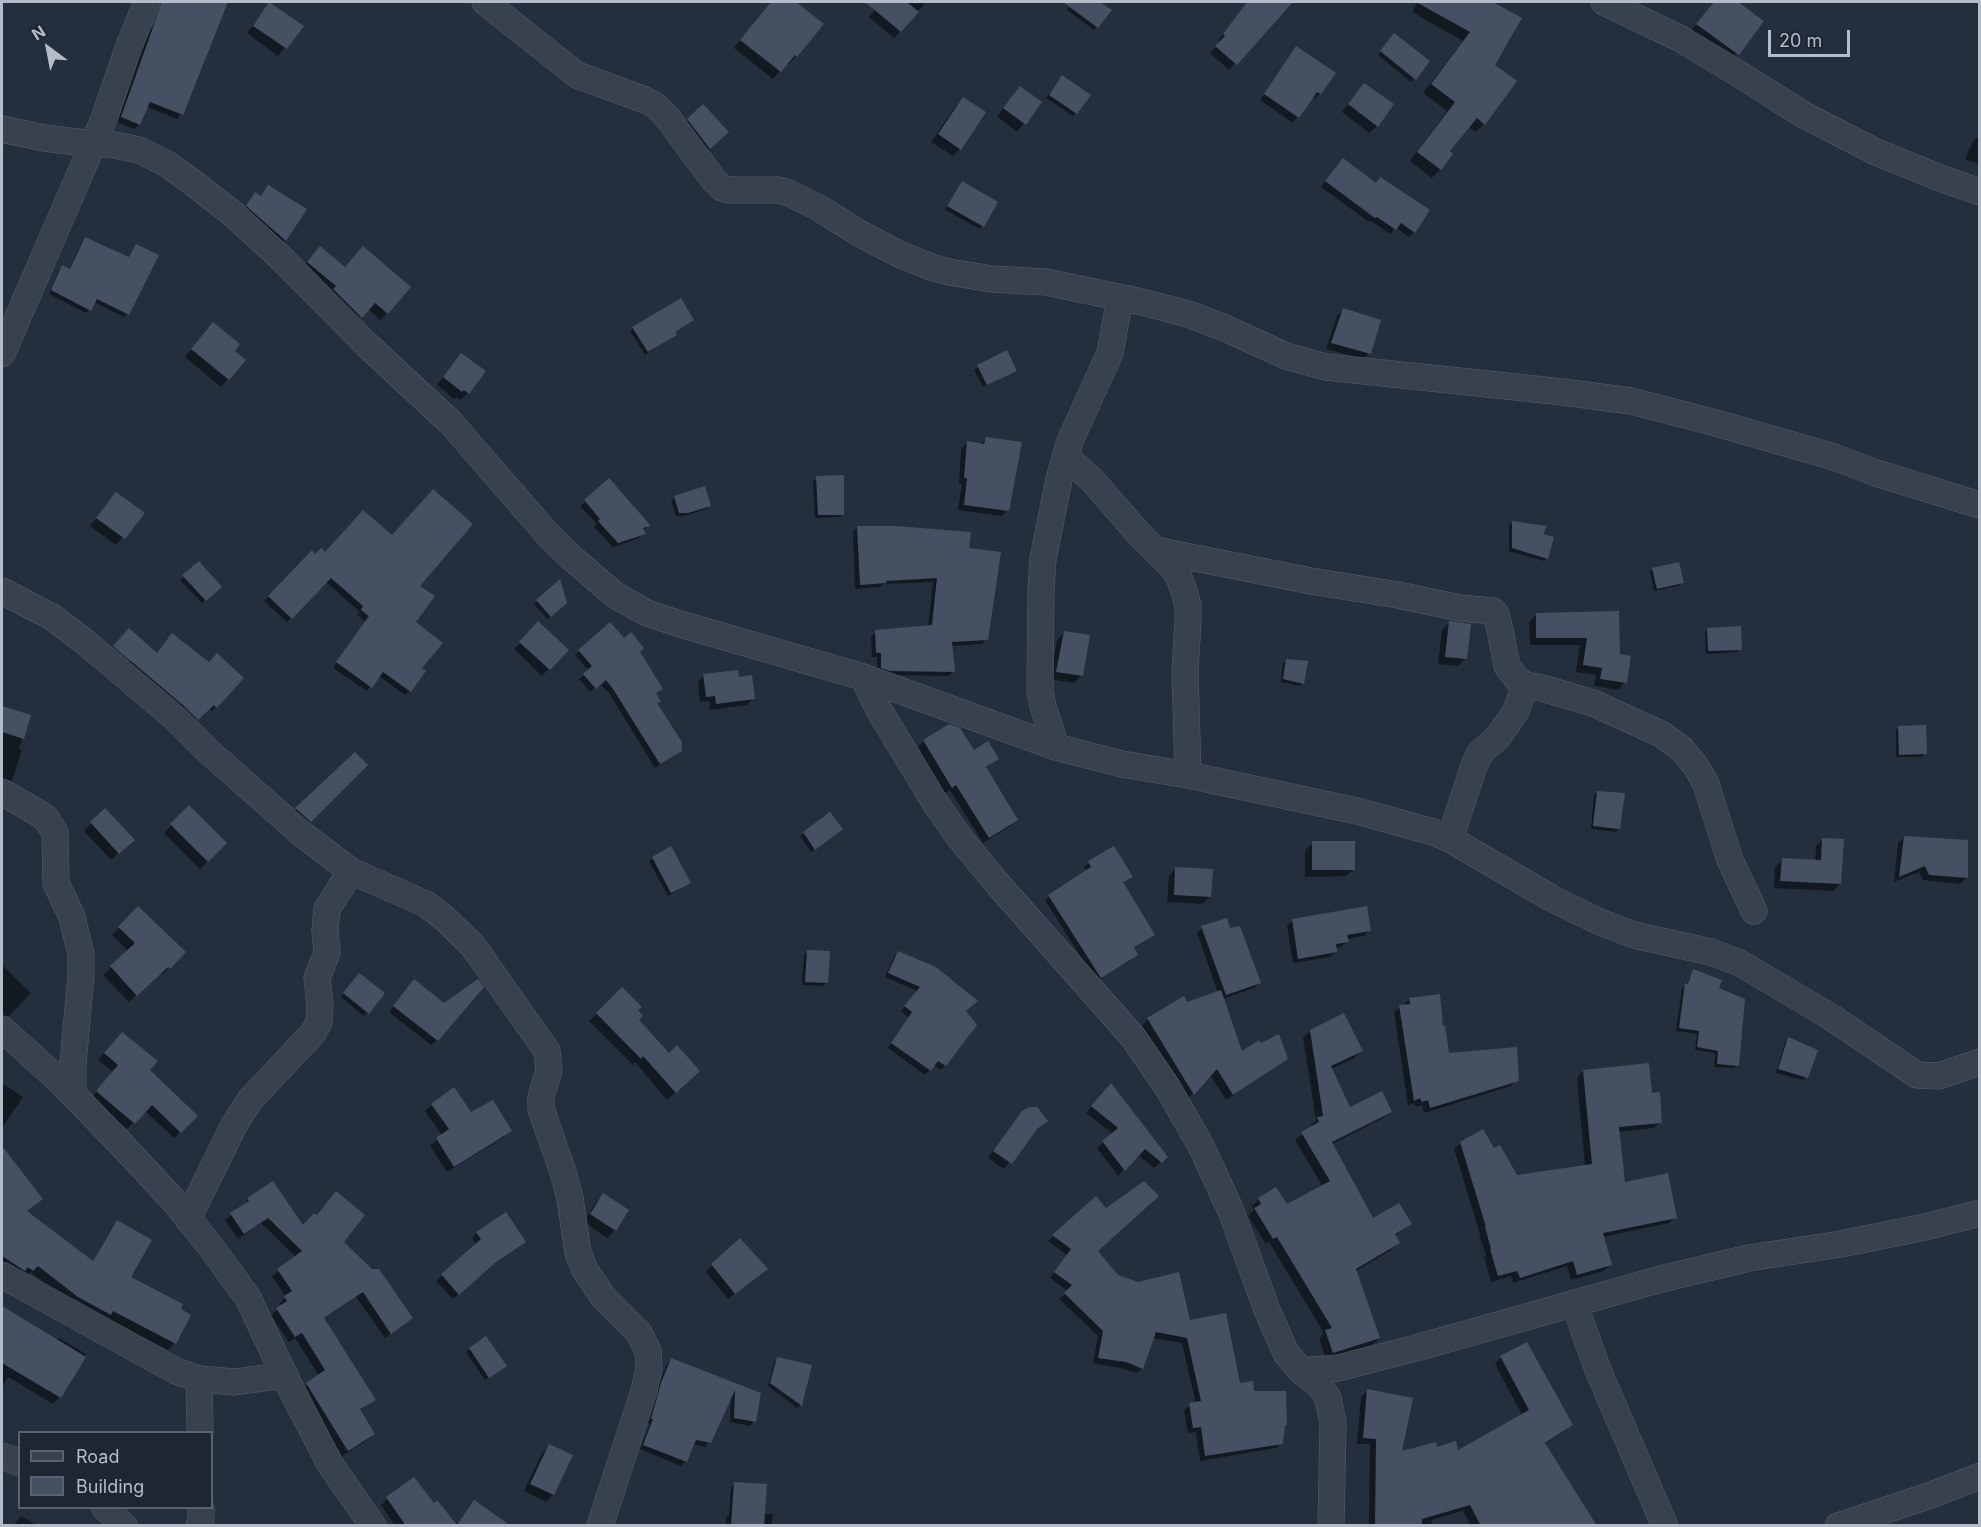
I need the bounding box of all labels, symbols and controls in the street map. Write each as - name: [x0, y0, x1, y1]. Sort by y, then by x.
- north arrow: [18, 18, 78, 78]
- scale bar: [1771, 18, 1854, 56]
- text: N: [28, 21, 49, 44]
- text: 20 m: [1779, 30, 1822, 51]
- legend: [18, 1431, 213, 1509]
- text: Road: [76, 1446, 119, 1467]
- text: Building: [76, 1476, 144, 1497]

